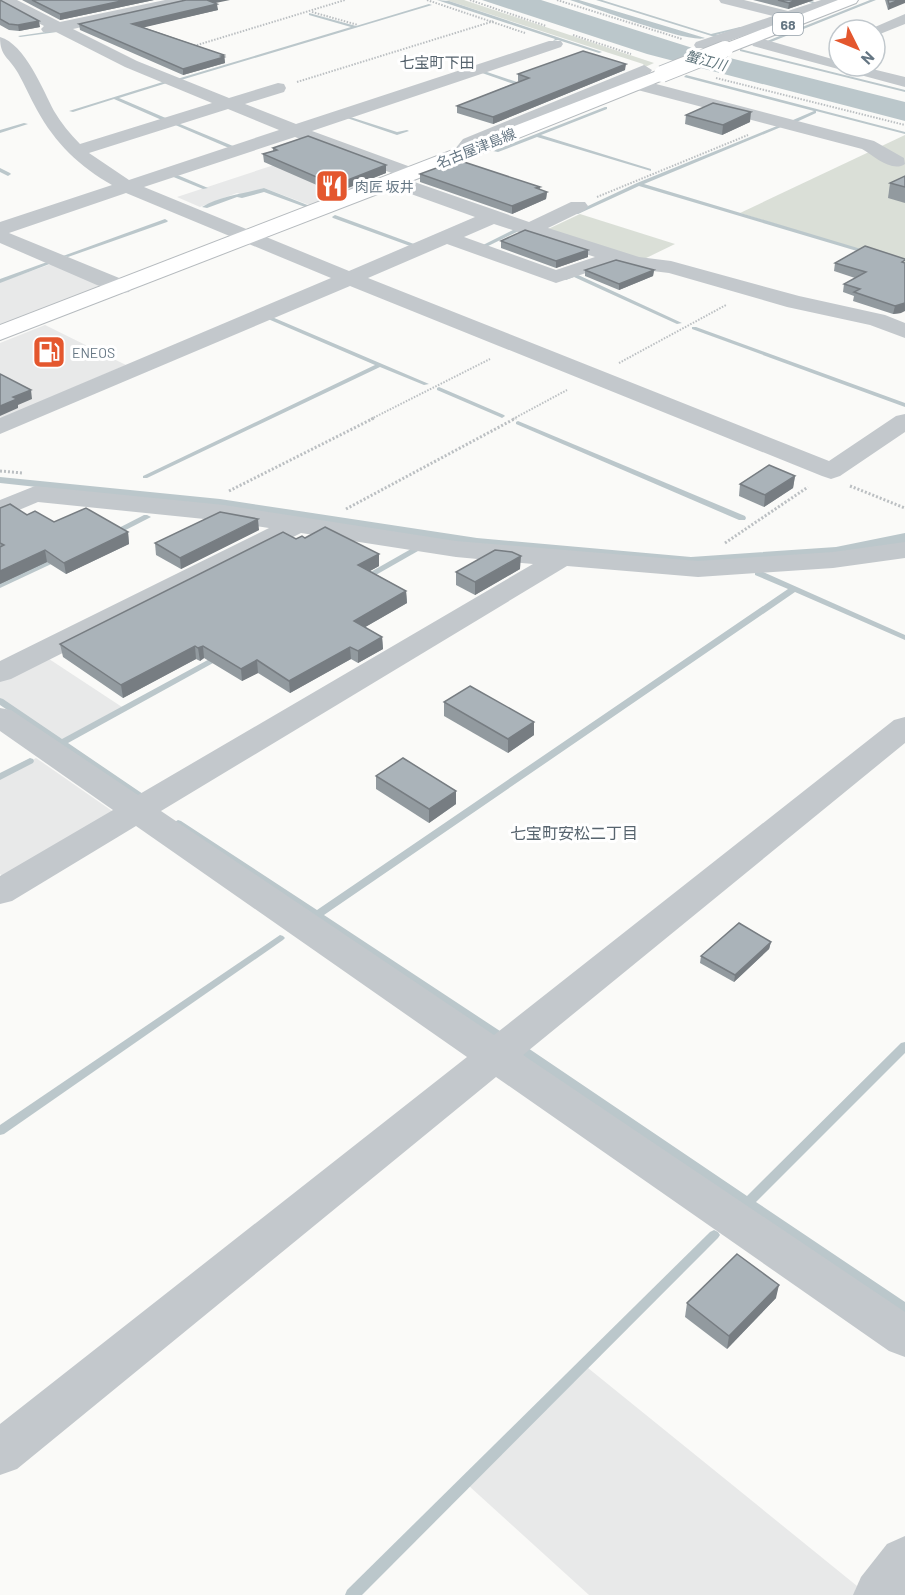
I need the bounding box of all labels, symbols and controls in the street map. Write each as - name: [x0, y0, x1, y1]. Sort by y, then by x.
- road number: 68: [773, 13, 803, 35]
- north arrow: [827, 18, 887, 78]
- water label: 蟹江川: [684, 46, 730, 74]
- text: N: [858, 48, 879, 69]
- district label: 七宝町下田: [399, 53, 475, 71]
- street label: 名古屋津島線: [434, 124, 518, 172]
- restaurant icon: 肉匠 坂井: [314, 168, 350, 204]
- place label: 肉匠 坂井: [355, 178, 414, 195]
- fuel station icon: ENEOS: [31, 334, 67, 370]
- place label: ENEOS: [72, 344, 115, 361]
- district label: 七宝町安松二丁目: [510, 823, 638, 842]

